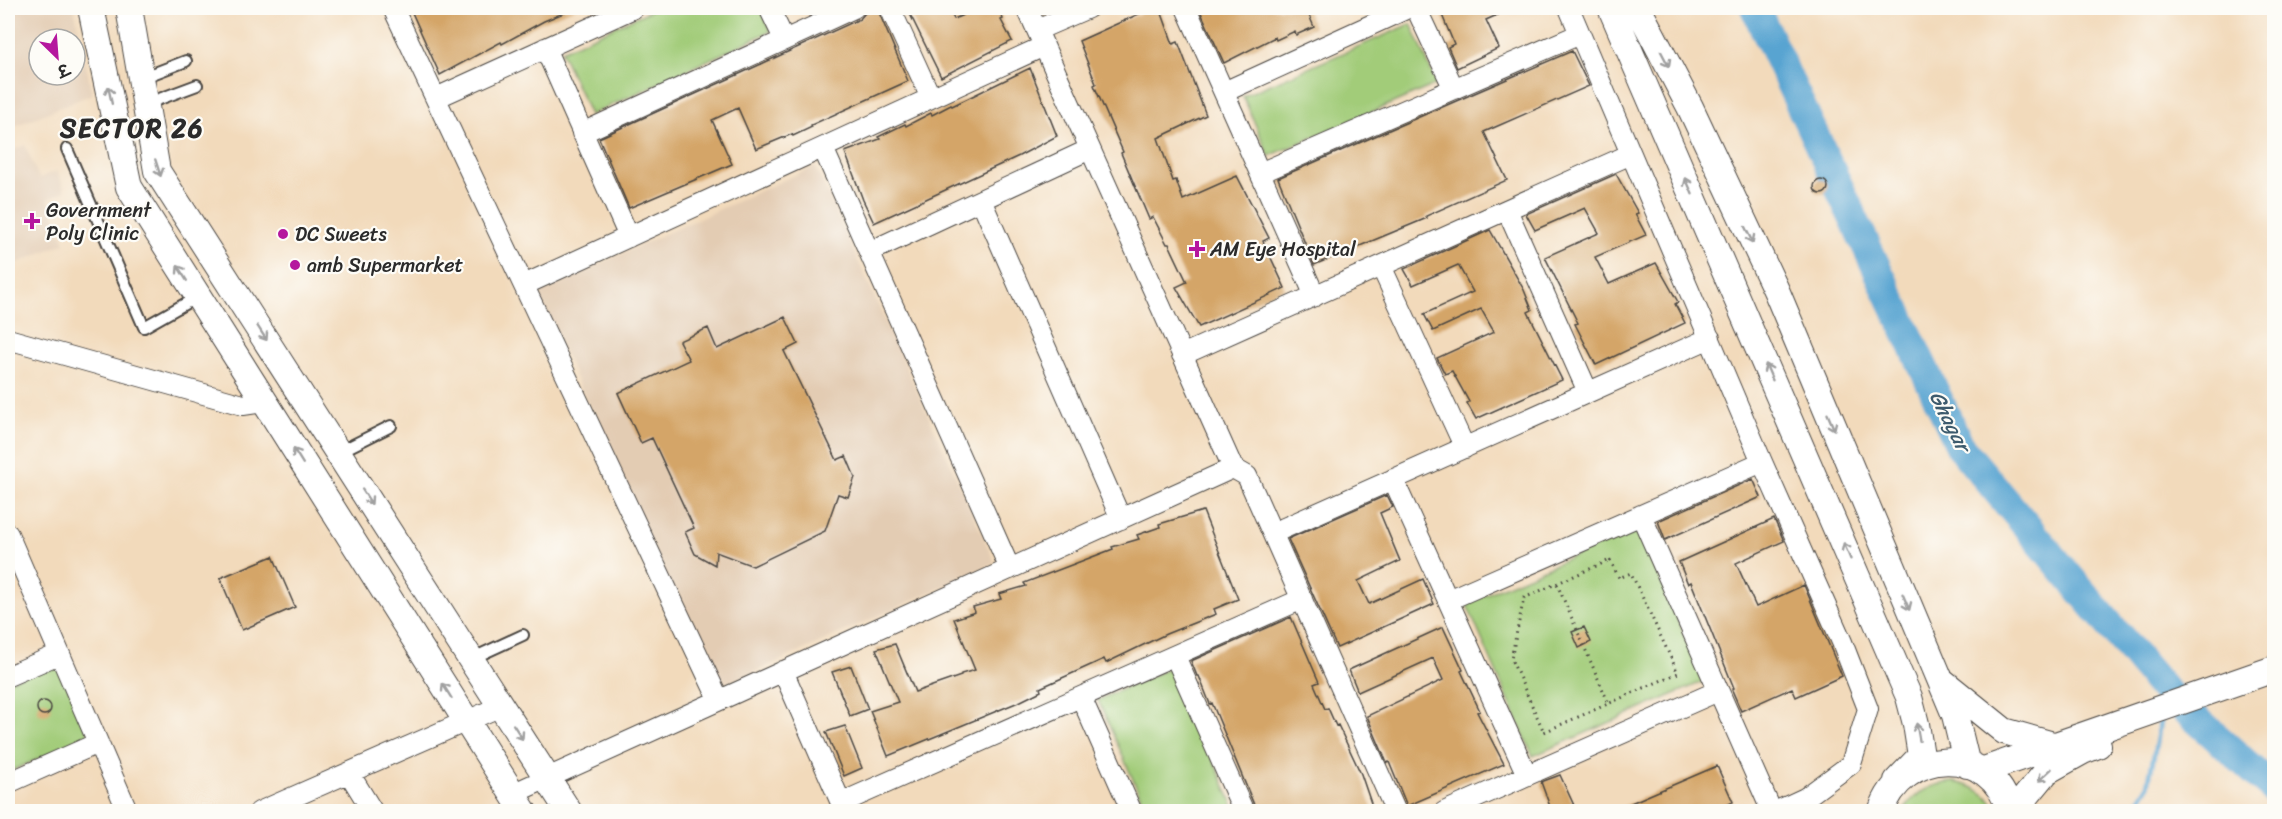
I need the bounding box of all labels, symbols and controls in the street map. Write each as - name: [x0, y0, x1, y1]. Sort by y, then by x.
- north arrow: [27, 27, 87, 87]
- one-way arrow: [1659, 50, 1671, 67]
- text: उ: [51, 54, 76, 86]
- one-way arrow: [104, 86, 115, 106]
- district label: SECTOR 26: [59, 105, 204, 151]
- one-way arrow: [154, 158, 165, 177]
- one-way arrow: [1682, 178, 1694, 196]
- place label: Government Poly Clinic: [46, 193, 152, 251]
- marker: Government Poly Clinic: [23, 212, 41, 230]
- place label: DC Sweets: [295, 217, 387, 252]
- one-way arrow: [1744, 226, 1756, 244]
- marker: DC Sweets: [276, 227, 290, 241]
- place label: AM Eye Hospital: [1209, 232, 1357, 267]
- marker: AM Eye Hospital: [1188, 240, 1206, 258]
- place label: amb Supermarket: [307, 248, 463, 283]
- marker: amb Supermarket: [288, 258, 302, 272]
- one-way arrow: [176, 265, 188, 282]
- one-way arrow: [256, 324, 268, 340]
- one-way arrow: [1763, 363, 1774, 382]
- water label: Ghagar: [1918, 384, 1983, 461]
- one-way arrow: [1826, 412, 1837, 430]
- one-way arrow: [291, 448, 303, 465]
- one-way arrow: [362, 488, 374, 505]
- one-way arrow: [1841, 542, 1852, 561]
- one-way arrow: [1901, 592, 1912, 610]
- one-way arrow: [441, 683, 453, 700]
- one-way arrow: [512, 723, 524, 740]
- one-way arrow: [1912, 723, 1923, 742]
- one-way arrow: [2038, 767, 2053, 782]

